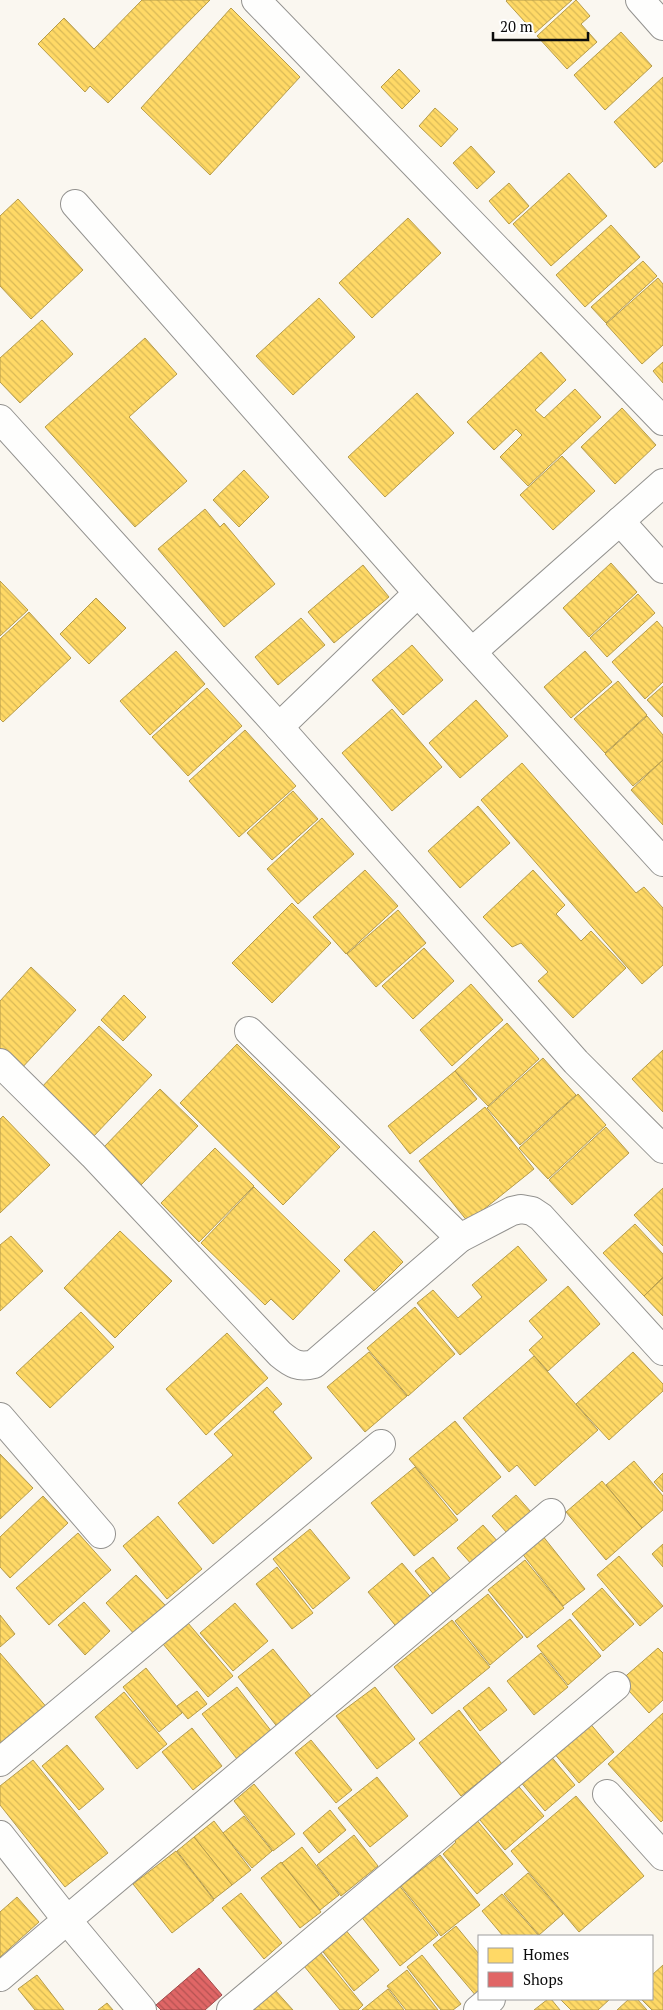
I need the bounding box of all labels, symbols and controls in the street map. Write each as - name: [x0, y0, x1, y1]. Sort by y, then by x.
- scale bar: [493, 10, 588, 42]
- text: 20 m: [500, 16, 533, 36]
- legend: [478, 1935, 653, 2000]
- text: Homes: [523, 1944, 569, 1964]
- text: Shops: [523, 1969, 563, 1989]

